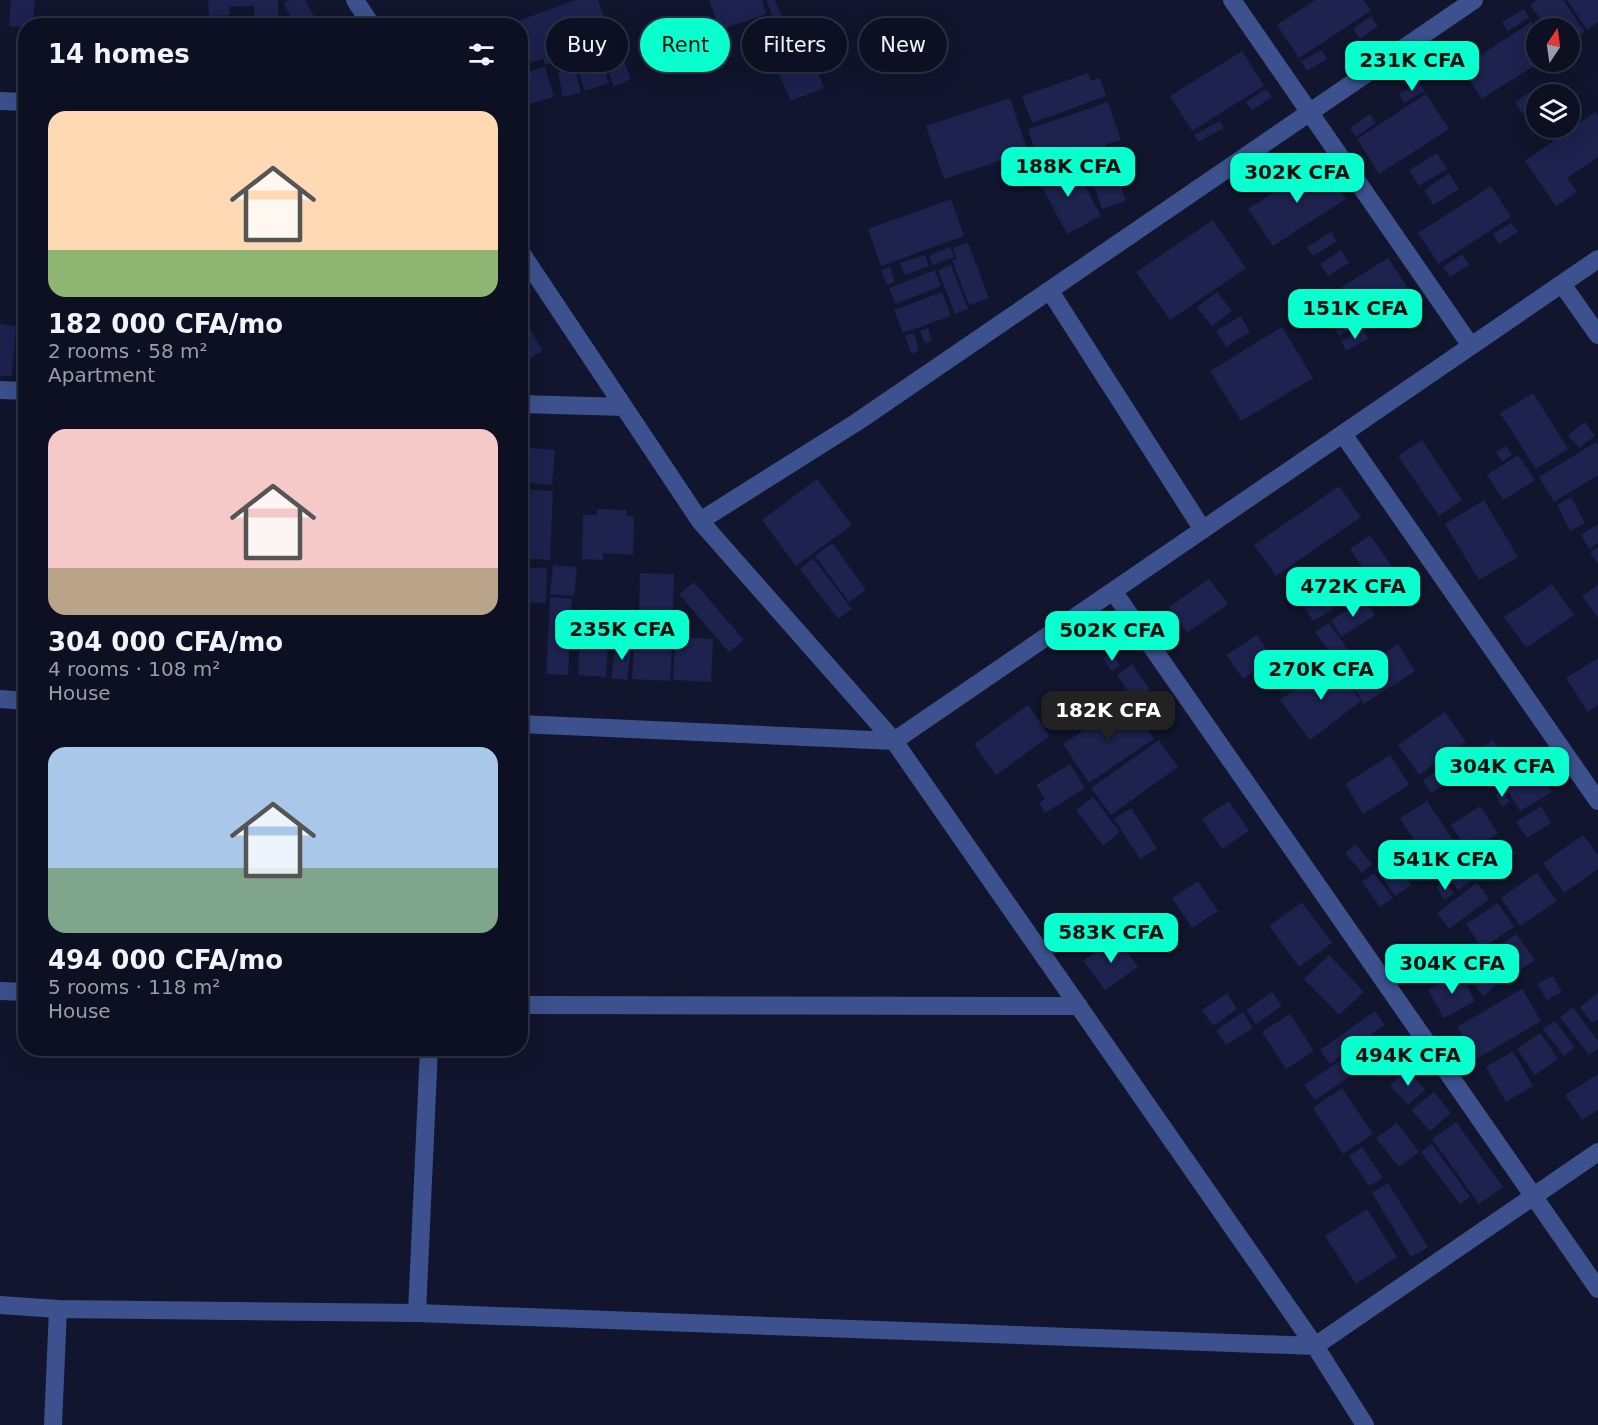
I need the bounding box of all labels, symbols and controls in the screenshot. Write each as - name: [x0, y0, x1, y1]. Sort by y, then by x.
- chip: Buy: [546, 18, 628, 72]
- chip: Rent: [640, 18, 730, 72]
- chip: Filters: [742, 18, 847, 72]
- chip: New: [859, 18, 947, 72]
- north arrow: [1526, 18, 1580, 72]
- map controls: [1526, 18, 1580, 138]
- icon: filters: [465, 38, 498, 71]
- text: 14 homes: [48, 39, 190, 69]
- pin: 231K CFA: [1350, 41, 1474, 92]
- text: 231K CFA: [1359, 48, 1465, 72]
- button: layers: [1526, 84, 1580, 138]
- pin: 188K CFA: [1006, 147, 1130, 198]
- icon: home: [219, 150, 327, 258]
- pin: 302K CFA: [1235, 153, 1359, 204]
- text: 188K CFA: [1015, 154, 1121, 178]
- text: 302K CFA: [1244, 160, 1350, 184]
- pin: 151K CFA: [1293, 289, 1417, 340]
- text: 151K CFA: [1302, 296, 1408, 320]
- text: 182 000 CFA/mo: [48, 309, 283, 339]
- text: 2 rooms · 58 m²: [48, 339, 208, 363]
- text: Apartment: [48, 363, 155, 387]
- icon: home: [219, 468, 327, 576]
- pin: 472K CFA: [1291, 567, 1415, 618]
- text: 472K CFA: [1300, 574, 1406, 598]
- pin: 235K CFA: [560, 610, 684, 661]
- pin: 502K CFA: [1050, 611, 1174, 662]
- text: 235K CFA: [569, 617, 675, 641]
- text: 502K CFA: [1059, 618, 1165, 642]
- text: 304 000 CFA/mo: [48, 627, 283, 657]
- pin: 270K CFA: [1259, 650, 1383, 701]
- text: 4 rooms · 108 m²: [48, 657, 220, 681]
- text: 270K CFA: [1268, 657, 1374, 681]
- text: House: [48, 681, 111, 705]
- pin: 182K CFA: [1046, 691, 1170, 742]
- text: 182K CFA: [1055, 698, 1161, 722]
- pin: 304K CFA: [1440, 747, 1564, 798]
- text: 304K CFA: [1449, 754, 1555, 778]
- icon: home: [219, 786, 327, 894]
- pin: 541K CFA: [1383, 840, 1507, 891]
- text: 541K CFA: [1392, 847, 1498, 871]
- pin: 583K CFA: [1049, 913, 1173, 964]
- text: 583K CFA: [1058, 920, 1164, 944]
- pin: 304K CFA: [1390, 944, 1514, 995]
- text: 494 000 CFA/mo: [48, 945, 283, 975]
- text: 304K CFA: [1399, 951, 1505, 975]
- text: 5 rooms · 118 m²: [48, 975, 220, 999]
- text: House: [48, 999, 111, 1023]
- pin: 494K CFA: [1346, 1036, 1470, 1087]
- text: 494K CFA: [1355, 1043, 1461, 1067]

